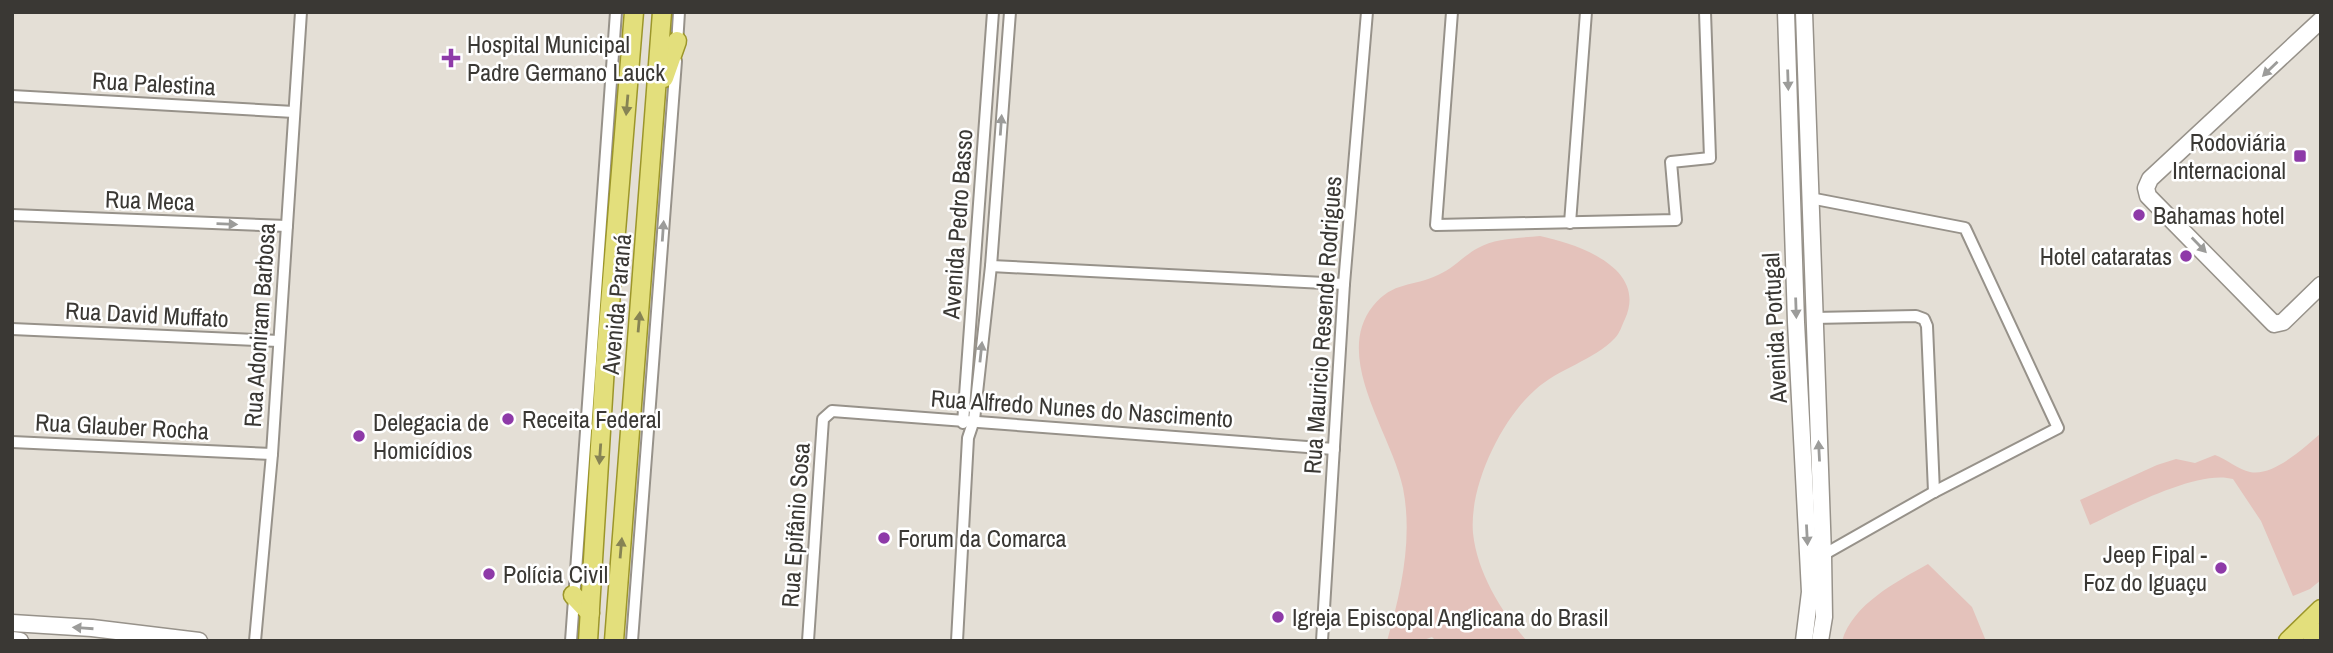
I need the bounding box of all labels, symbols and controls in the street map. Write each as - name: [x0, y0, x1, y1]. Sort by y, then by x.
- place label: Hospital Municipal Padre Germano Lauck: [467, 28, 665, 88]
- marker: Hospital Municipal Padre Germano Lauck: [441, 48, 461, 68]
- one-way arrow: [2262, 61, 2279, 78]
- street label: Rua Palestina: [91, 64, 217, 102]
- one-way arrow: [1782, 70, 1793, 92]
- one-way arrow: [621, 94, 632, 116]
- one-way arrow: [996, 114, 1007, 136]
- place label: Rodoviária Internacional: [2172, 126, 2286, 186]
- street label: Avenida Pedro Basso: [934, 128, 980, 321]
- marker: Rodoviária Internacional: [2292, 148, 2308, 164]
- street label: Rua Mauricio Resende Rodrigues: [1296, 175, 1348, 475]
- street label: Rua Meca: [105, 182, 195, 218]
- place label: Bahamas hotel: [2153, 199, 2284, 231]
- marker: Bahamas hotel: [2131, 207, 2147, 223]
- one-way arrow: [217, 218, 239, 229]
- one-way arrow: [658, 219, 669, 241]
- street label: Rua Adoniram Barbosa: [236, 222, 282, 428]
- street label: Avenida Paraná: [594, 232, 638, 377]
- one-way arrow: [2190, 236, 2206, 253]
- place label: Hotel cataratas: [2040, 240, 2172, 272]
- marker: Hotel cataratas: [2178, 248, 2194, 264]
- street label: Avenida Portugal: [1754, 252, 1794, 405]
- street label: Rua David Muffato: [64, 294, 230, 334]
- one-way arrow: [1790, 297, 1801, 319]
- one-way arrow: [634, 310, 645, 332]
- one-way arrow: [976, 341, 987, 363]
- street label: Rua Alfredo Nunes do Nascimento: [930, 381, 1234, 435]
- place label: Receita Federal: [522, 403, 661, 435]
- street label: Rua Glauber Rocha: [34, 405, 210, 447]
- place label: Delegacia de Homicídios: [373, 406, 489, 466]
- marker: Receita Federal: [500, 411, 516, 427]
- marker: Delegacia de Homicídios: [351, 428, 367, 444]
- one-way arrow: [1813, 439, 1824, 461]
- street label: Rua Epifânio Sosa: [773, 441, 817, 609]
- one-way arrow: [594, 443, 605, 465]
- place label: Forum da Comarca: [898, 522, 1067, 554]
- one-way arrow: [1802, 524, 1813, 546]
- marker: Forum da Comarca: [876, 530, 892, 546]
- one-way arrow: [616, 537, 627, 559]
- place label: Jeep Fipal - Foz do Iguaçu: [2083, 538, 2207, 598]
- place label: Polícia Civil: [503, 558, 608, 590]
- marker: Jeep Fipal - Foz do Iguaçu: [2213, 560, 2229, 576]
- marker: Polícia Civil: [481, 566, 497, 582]
- place label: Igreja Episcopal Anglicana do Brasil: [1292, 601, 1608, 633]
- marker: Igreja Episcopal Anglicana do Brasil: [1270, 609, 1286, 625]
- one-way arrow: [72, 622, 94, 633]

